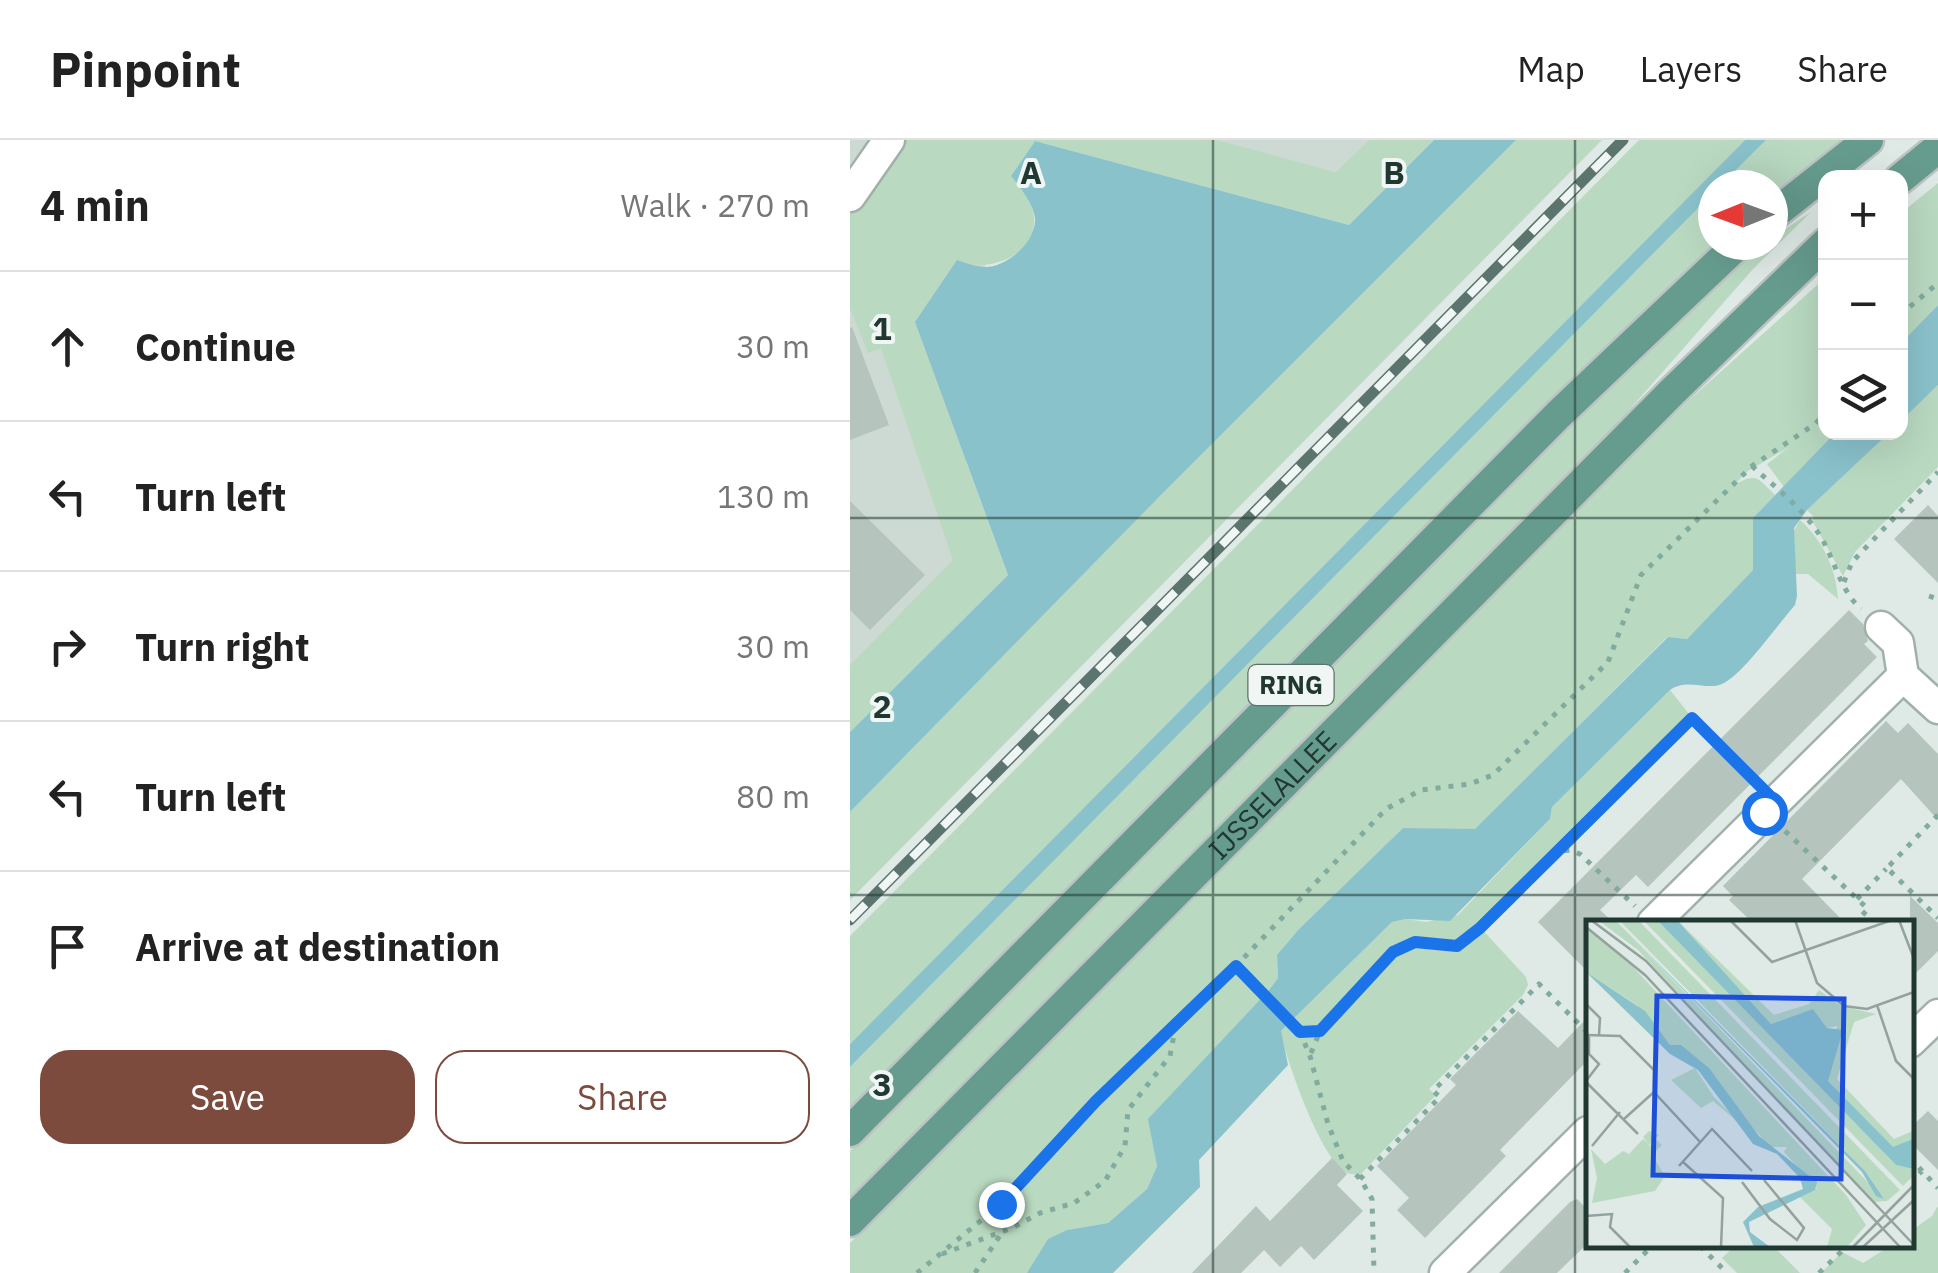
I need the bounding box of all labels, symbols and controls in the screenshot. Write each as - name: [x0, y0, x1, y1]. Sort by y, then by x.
- text: Pinpoint: [50, 38, 241, 100]
- text: Map: [1517, 46, 1585, 92]
- text: Layers: [1640, 46, 1742, 92]
- text: Share: [1797, 46, 1888, 92]
- text: A: [1020, 151, 1042, 193]
- text: B: [1383, 151, 1405, 193]
- north arrow: [1698, 170, 1788, 260]
- map controls: [1818, 170, 1908, 440]
- button: +: [1818, 170, 1908, 260]
- text: 4 min: [40, 178, 150, 233]
- text: Walk · 270 m: [621, 184, 810, 226]
- button: −: [1818, 260, 1908, 350]
- text: 1: [872, 307, 892, 349]
- icon: ahead: [40, 319, 95, 374]
- text: Continue: [135, 322, 296, 371]
- text: 30 m: [736, 325, 810, 367]
- button: layers: [1818, 350, 1908, 440]
- icon: left: [40, 469, 95, 524]
- text: Turn left: [135, 472, 286, 521]
- text: 130 m: [717, 475, 810, 517]
- icon: right: [40, 619, 95, 674]
- text: Turn right: [135, 622, 310, 671]
- text: 30 m: [736, 625, 810, 667]
- road number: RING: [1248, 665, 1334, 705]
- text: 2: [872, 685, 892, 727]
- street label: IJSSELALLEE: [1200, 722, 1344, 867]
- icon: left: [40, 769, 95, 824]
- text: Turn left: [135, 772, 286, 821]
- text: 80 m: [736, 775, 810, 817]
- route start: [1742, 790, 1788, 836]
- icon: arrive: [40, 919, 95, 974]
- inset map: [1586, 920, 1913, 1248]
- text: Arrive at destination: [135, 922, 500, 971]
- button: Save: [40, 1050, 415, 1144]
- button: Share: [435, 1050, 810, 1144]
- text: 3: [872, 1063, 892, 1105]
- route end: [979, 1182, 1025, 1228]

